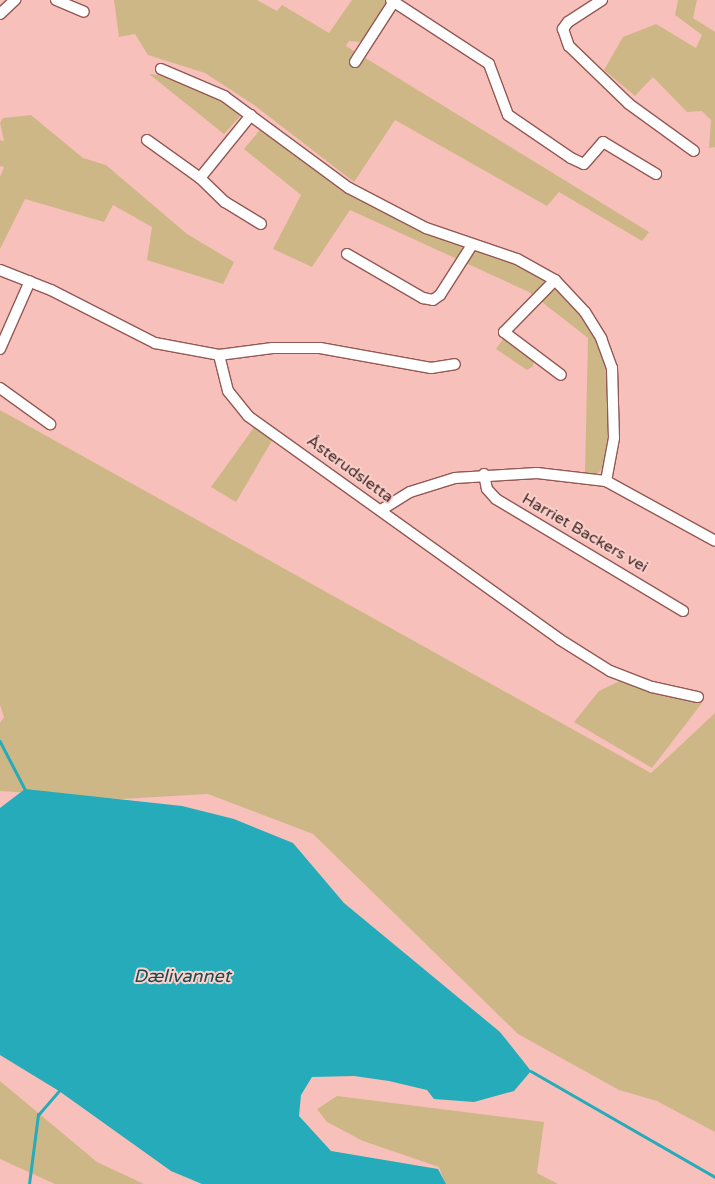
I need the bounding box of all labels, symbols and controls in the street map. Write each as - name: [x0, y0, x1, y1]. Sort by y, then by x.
- street label: Åsterudsletta: [303, 431, 397, 507]
- street label: Harriet Backers vei: [519, 489, 651, 577]
- water label: Dælivannet: [133, 965, 231, 987]

